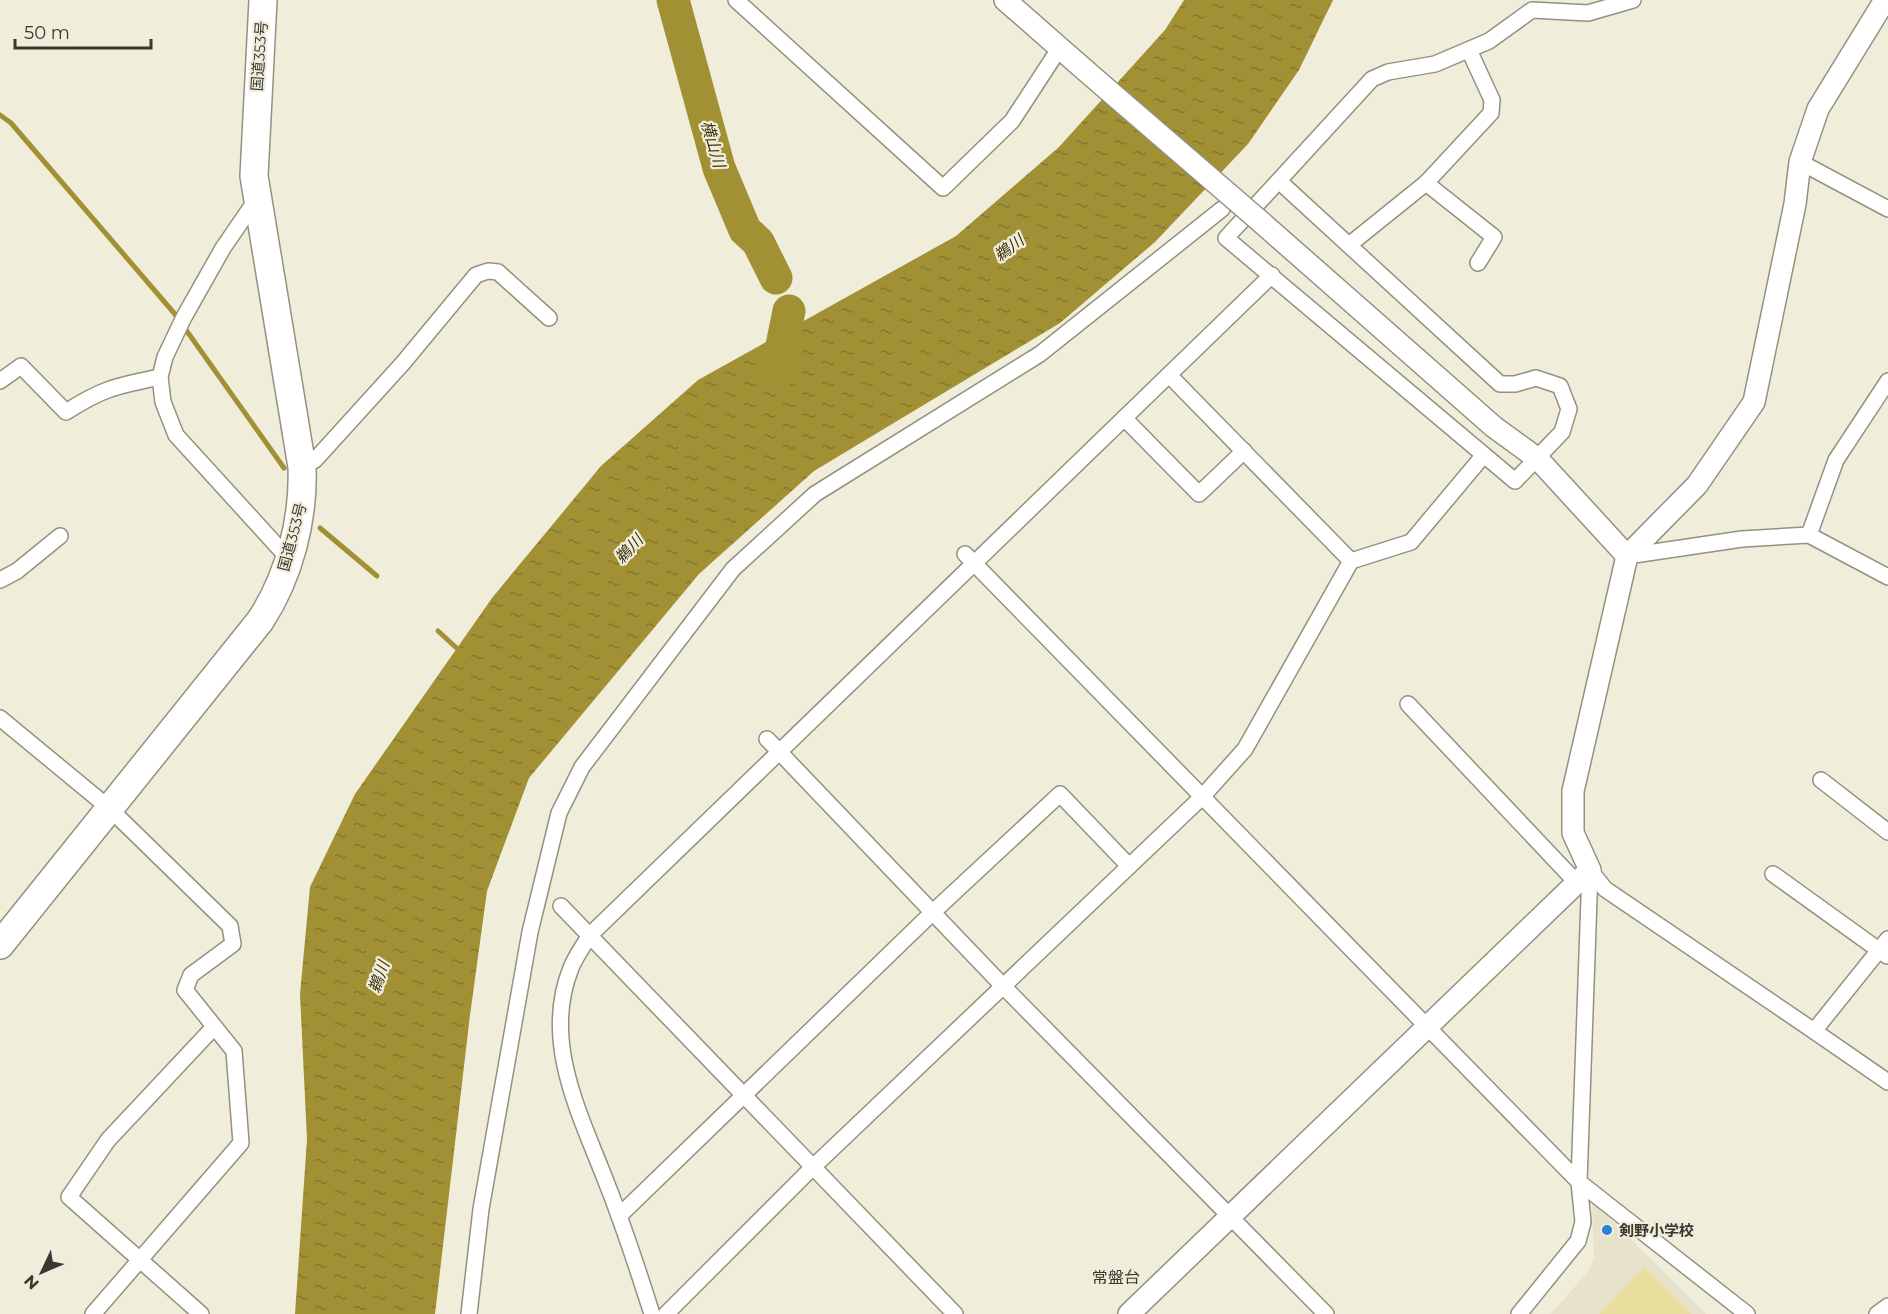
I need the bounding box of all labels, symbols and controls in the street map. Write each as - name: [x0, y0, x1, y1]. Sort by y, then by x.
- scale bar: [15, 12, 152, 50]
- street label: 国道353号: [247, 20, 271, 92]
- text: 50 m: [24, 22, 70, 44]
- water label: 横山川: [697, 118, 729, 172]
- water label: 鵜川: [990, 230, 1029, 265]
- street label: 国道353号: [274, 501, 310, 573]
- water label: 鵜川: [611, 529, 648, 567]
- water label: 鵜川: [365, 957, 394, 995]
- place label: 剣野小学校: [1619, 1221, 1694, 1240]
- marker: 剣野小学校: [1600, 1223, 1614, 1237]
- north arrow: [12, 1242, 72, 1302]
- district label: 常盤台: [1092, 1268, 1140, 1287]
- text: N: [20, 1271, 43, 1293]

